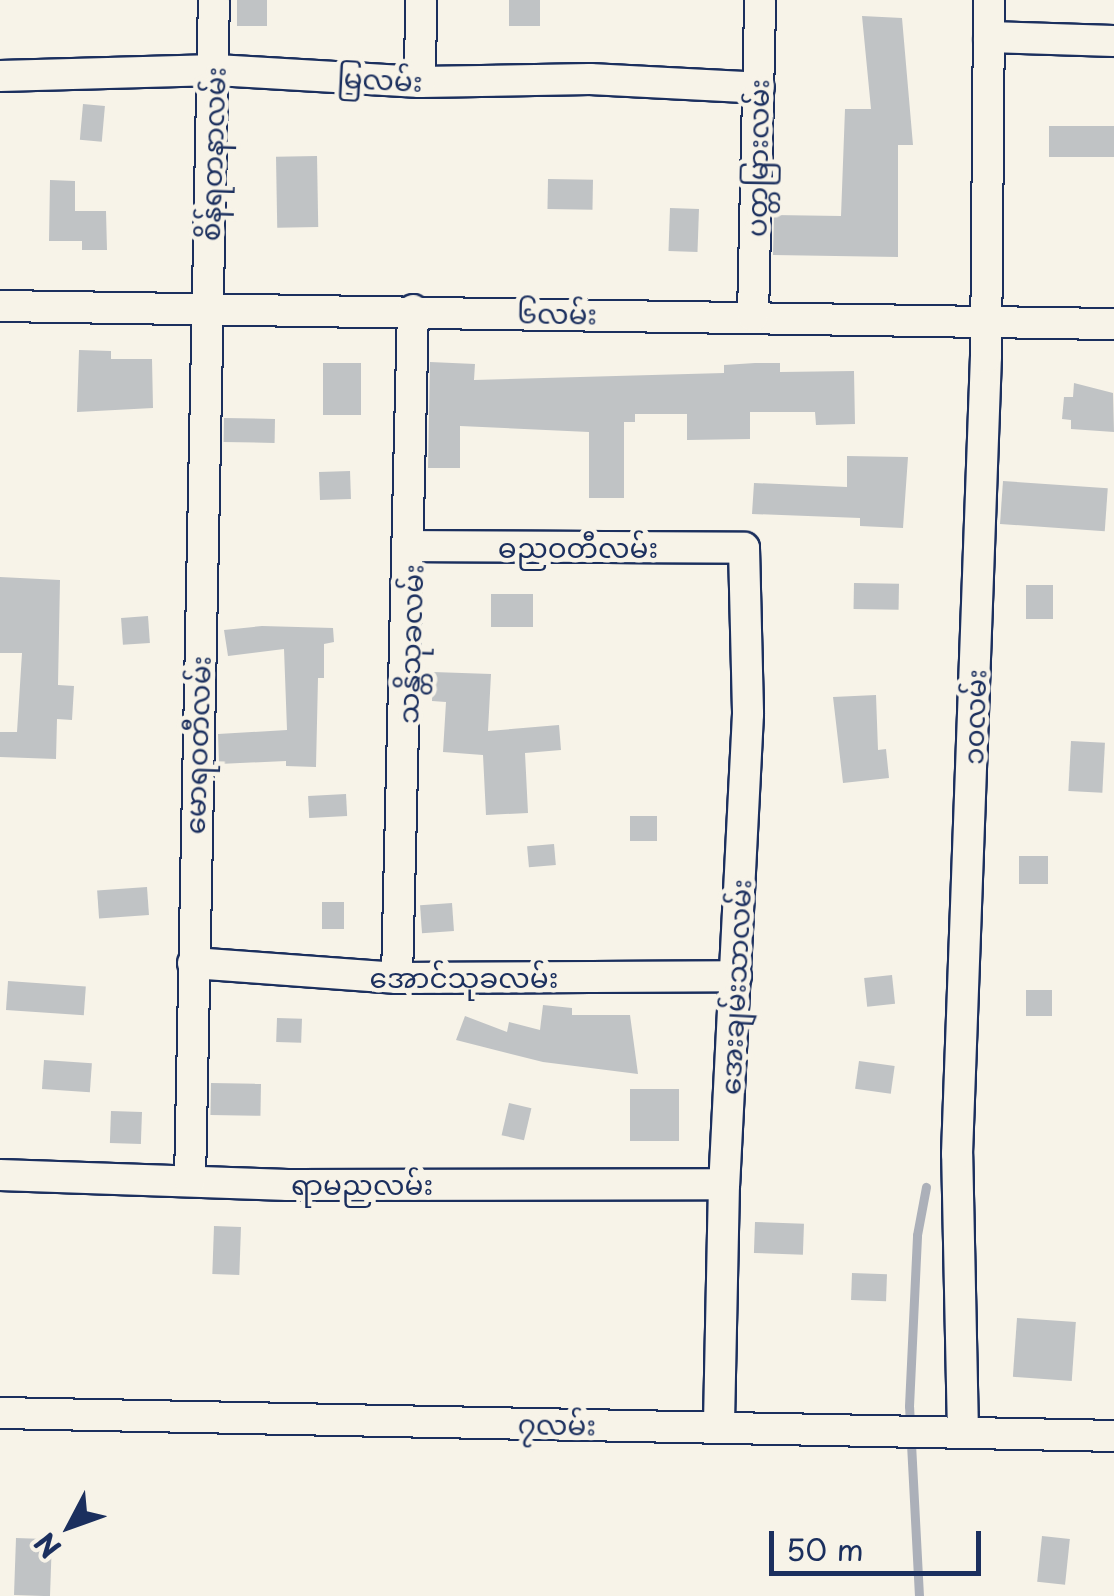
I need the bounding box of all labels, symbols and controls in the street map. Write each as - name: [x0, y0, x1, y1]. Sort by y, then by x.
- street label: မြလမ်း: [336, 60, 424, 98]
- street label: စိန်ရတနာလမ်း: [192, 66, 232, 242]
- street label: ပတ္တမြားလမ်း: [739, 79, 775, 237]
- street label: ၆လမ်း: [517, 296, 597, 330]
- street label: ဓညဝတီလမ်း: [498, 530, 658, 564]
- street label: သန္တိသုခလမ်း: [390, 564, 430, 724]
- street label: မောရဝတီလမ်း: [177, 655, 217, 835]
- street label: ၁၀လမ်း: [956, 669, 992, 765]
- street label: အေးချမ်းသာလမ်း: [713, 878, 757, 1096]
- street label: အောင်သုခလမ်း: [370, 960, 558, 994]
- street label: ရာမညလမ်း: [291, 1167, 433, 1201]
- street label: ၇လမ်း: [518, 1407, 596, 1441]
- north arrow: [20, 1476, 120, 1576]
- scale bar: [774, 1511, 986, 1573]
- text: N: [23, 1524, 70, 1568]
- text: 50 m: [786, 1526, 864, 1571]

